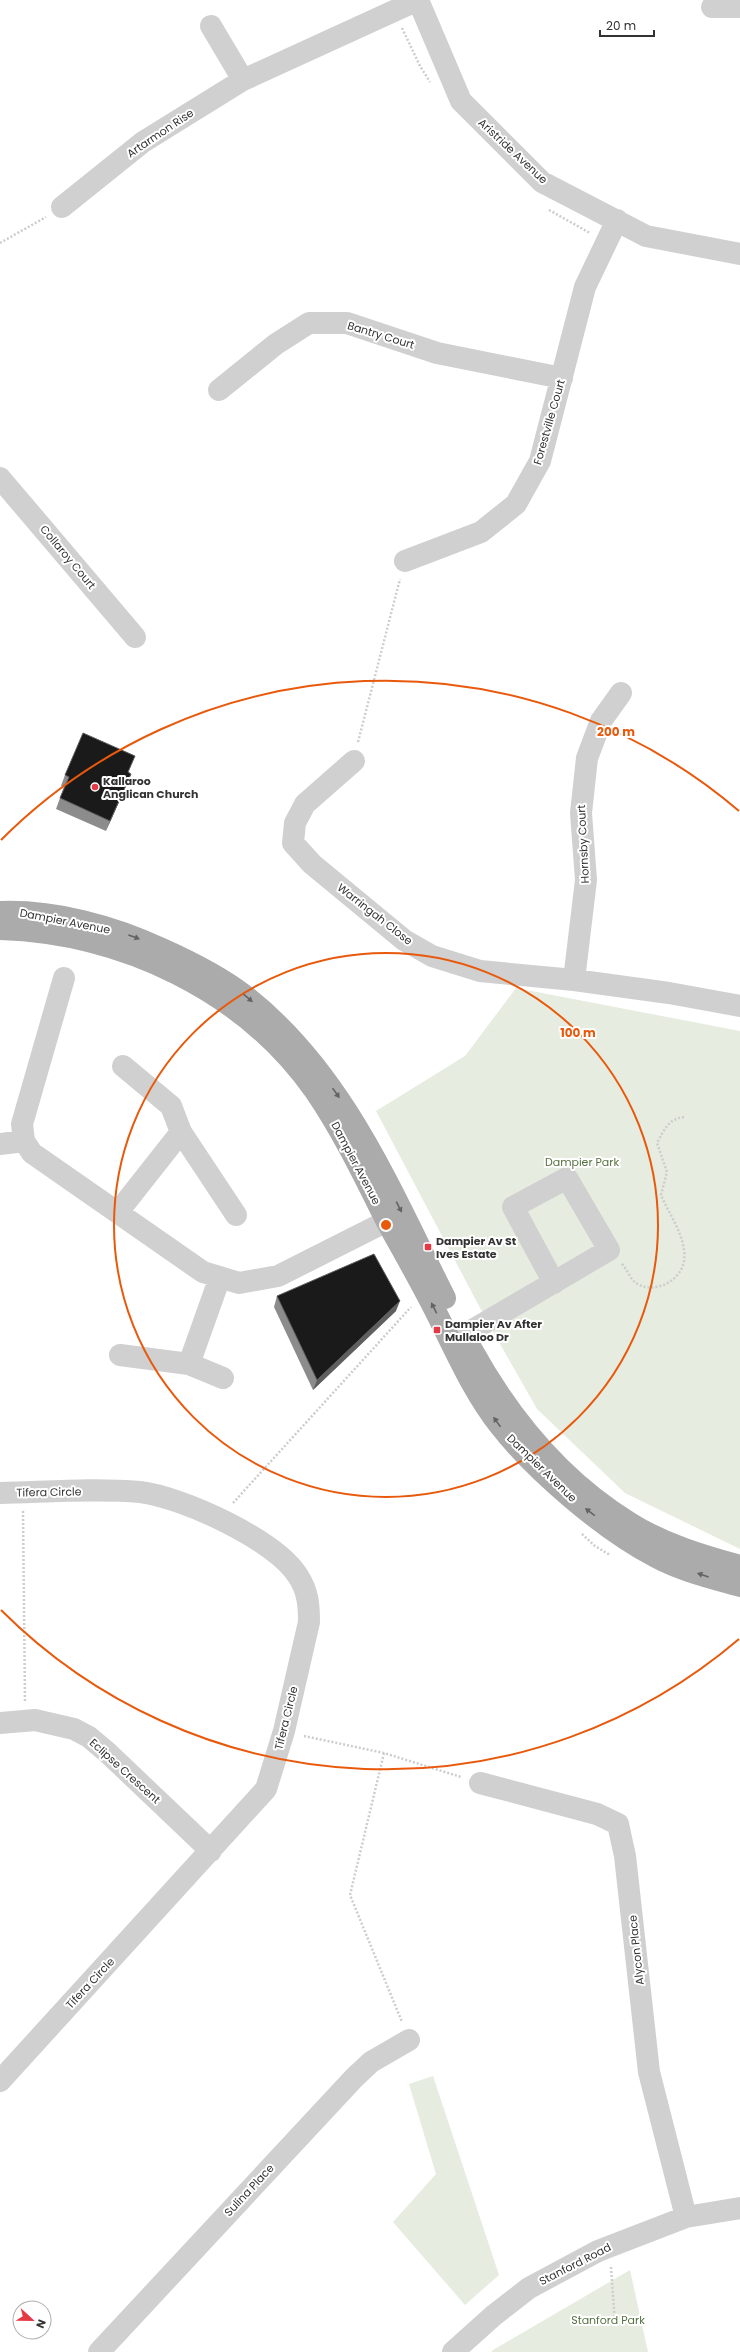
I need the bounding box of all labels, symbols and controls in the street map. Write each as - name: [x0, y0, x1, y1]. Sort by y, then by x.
- scale bar: [600, 12, 654, 38]
- text: 20 m: [606, 17, 636, 34]
- street label: Artarmon Rise: [123, 105, 197, 161]
- street label: Aristride Avenue: [475, 115, 551, 187]
- street label: Bantry Court: [346, 317, 416, 353]
- street label: Forestville Court: [529, 378, 569, 466]
- street label: Collaroy Court: [36, 521, 100, 593]
- text: 200 m: [597, 723, 635, 740]
- place label: Kallaroo Anglican Church: [103, 773, 198, 802]
- marker: Kallaroo Anglican Church: [90, 782, 100, 792]
- street label: Hornsby Court: [573, 804, 593, 884]
- street label: Warringah Close: [334, 879, 416, 949]
- street label: Dampier Avenue: [18, 904, 112, 938]
- one-way arrow: [128, 934, 140, 940]
- one-way arrow: [242, 994, 253, 1003]
- text: 100 m: [560, 1024, 596, 1041]
- one-way arrow: [332, 1088, 340, 1099]
- street label: Dampier Avenue: [327, 1119, 385, 1207]
- park label: Dampier Park: [545, 1154, 619, 1170]
- one-way arrow: [396, 1201, 403, 1212]
- centre of rings: [379, 1218, 393, 1232]
- place label: Dampier Av St Ives Estate: [436, 1233, 517, 1262]
- marker: Dampier Av St Ives Estate: [423, 1242, 433, 1252]
- one-way arrow: [431, 1303, 437, 1314]
- place label: Dampier Av After Mullaloo Dr: [445, 1316, 542, 1345]
- marker: Dampier Av After Mullaloo Dr: [432, 1325, 442, 1335]
- one-way arrow: [493, 1417, 501, 1427]
- street label: Dampier Avenue: [503, 1430, 581, 1506]
- street label: Tifera Circle: [16, 1483, 82, 1501]
- one-way arrow: [585, 1508, 596, 1516]
- one-way arrow: [696, 1572, 708, 1578]
- street label: Tifera Circle: [270, 1684, 302, 1752]
- street label: Eclipse Crescent: [86, 1735, 164, 1807]
- street label: Alycon Place: [624, 1914, 648, 1986]
- street label: Tifera Circle: [62, 1954, 118, 2012]
- street label: Sulina Place: [221, 2160, 278, 2220]
- street label: Stanford Road: [536, 2239, 614, 2289]
- north arrow: [12, 2300, 52, 2340]
- park label: Stanford Park: [571, 2312, 645, 2328]
- text: N: [32, 2317, 50, 2331]

